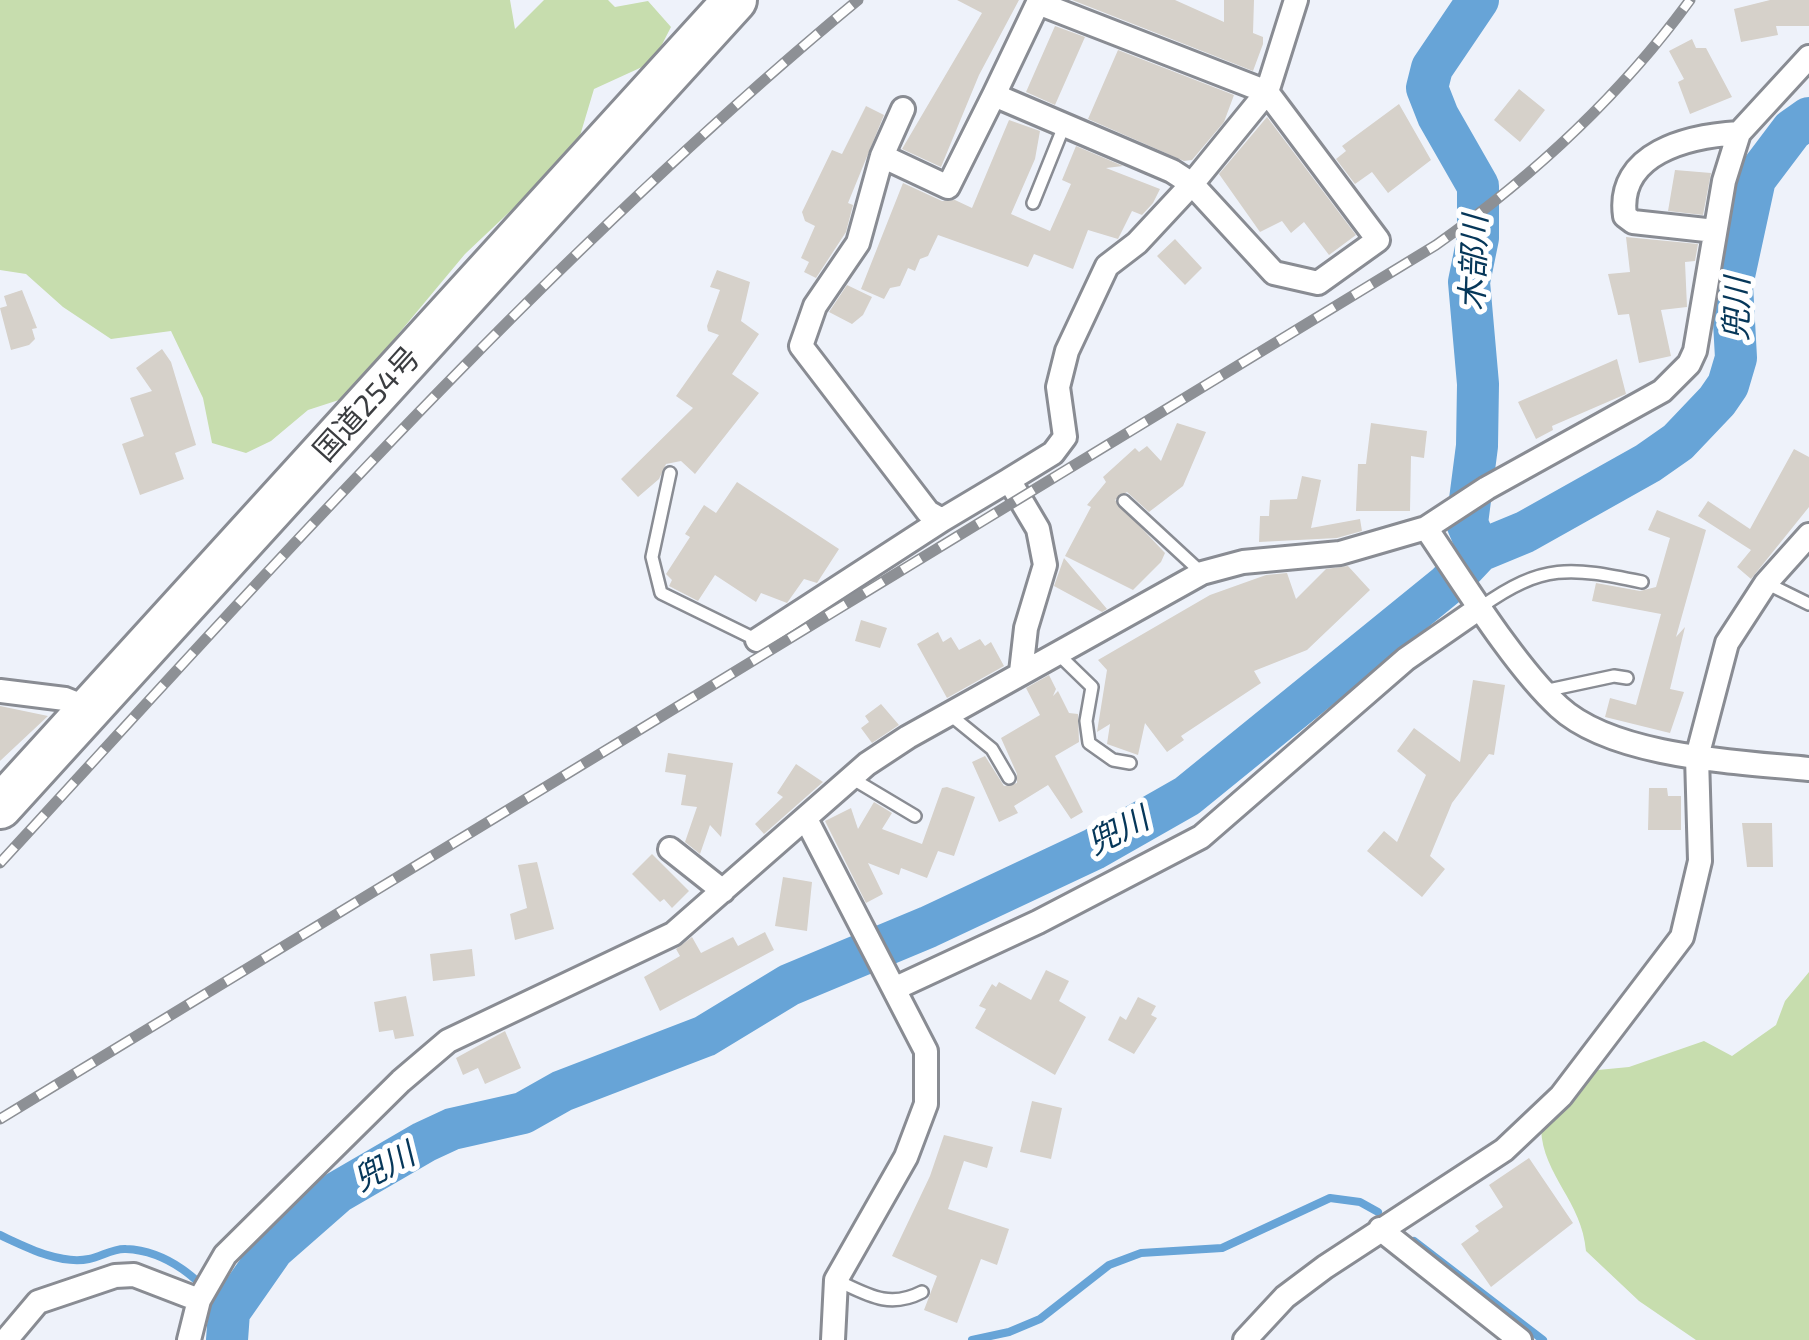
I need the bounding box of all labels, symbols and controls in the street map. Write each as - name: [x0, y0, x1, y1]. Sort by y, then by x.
- water label: 木部川: [1453, 214, 1495, 312]
- water label: 兜川: [1717, 277, 1757, 341]
- street label: 国道254号: [306, 339, 428, 469]
- water label: 兜川: [1081, 799, 1155, 863]
- water label: 兜川: [347, 1135, 421, 1199]

